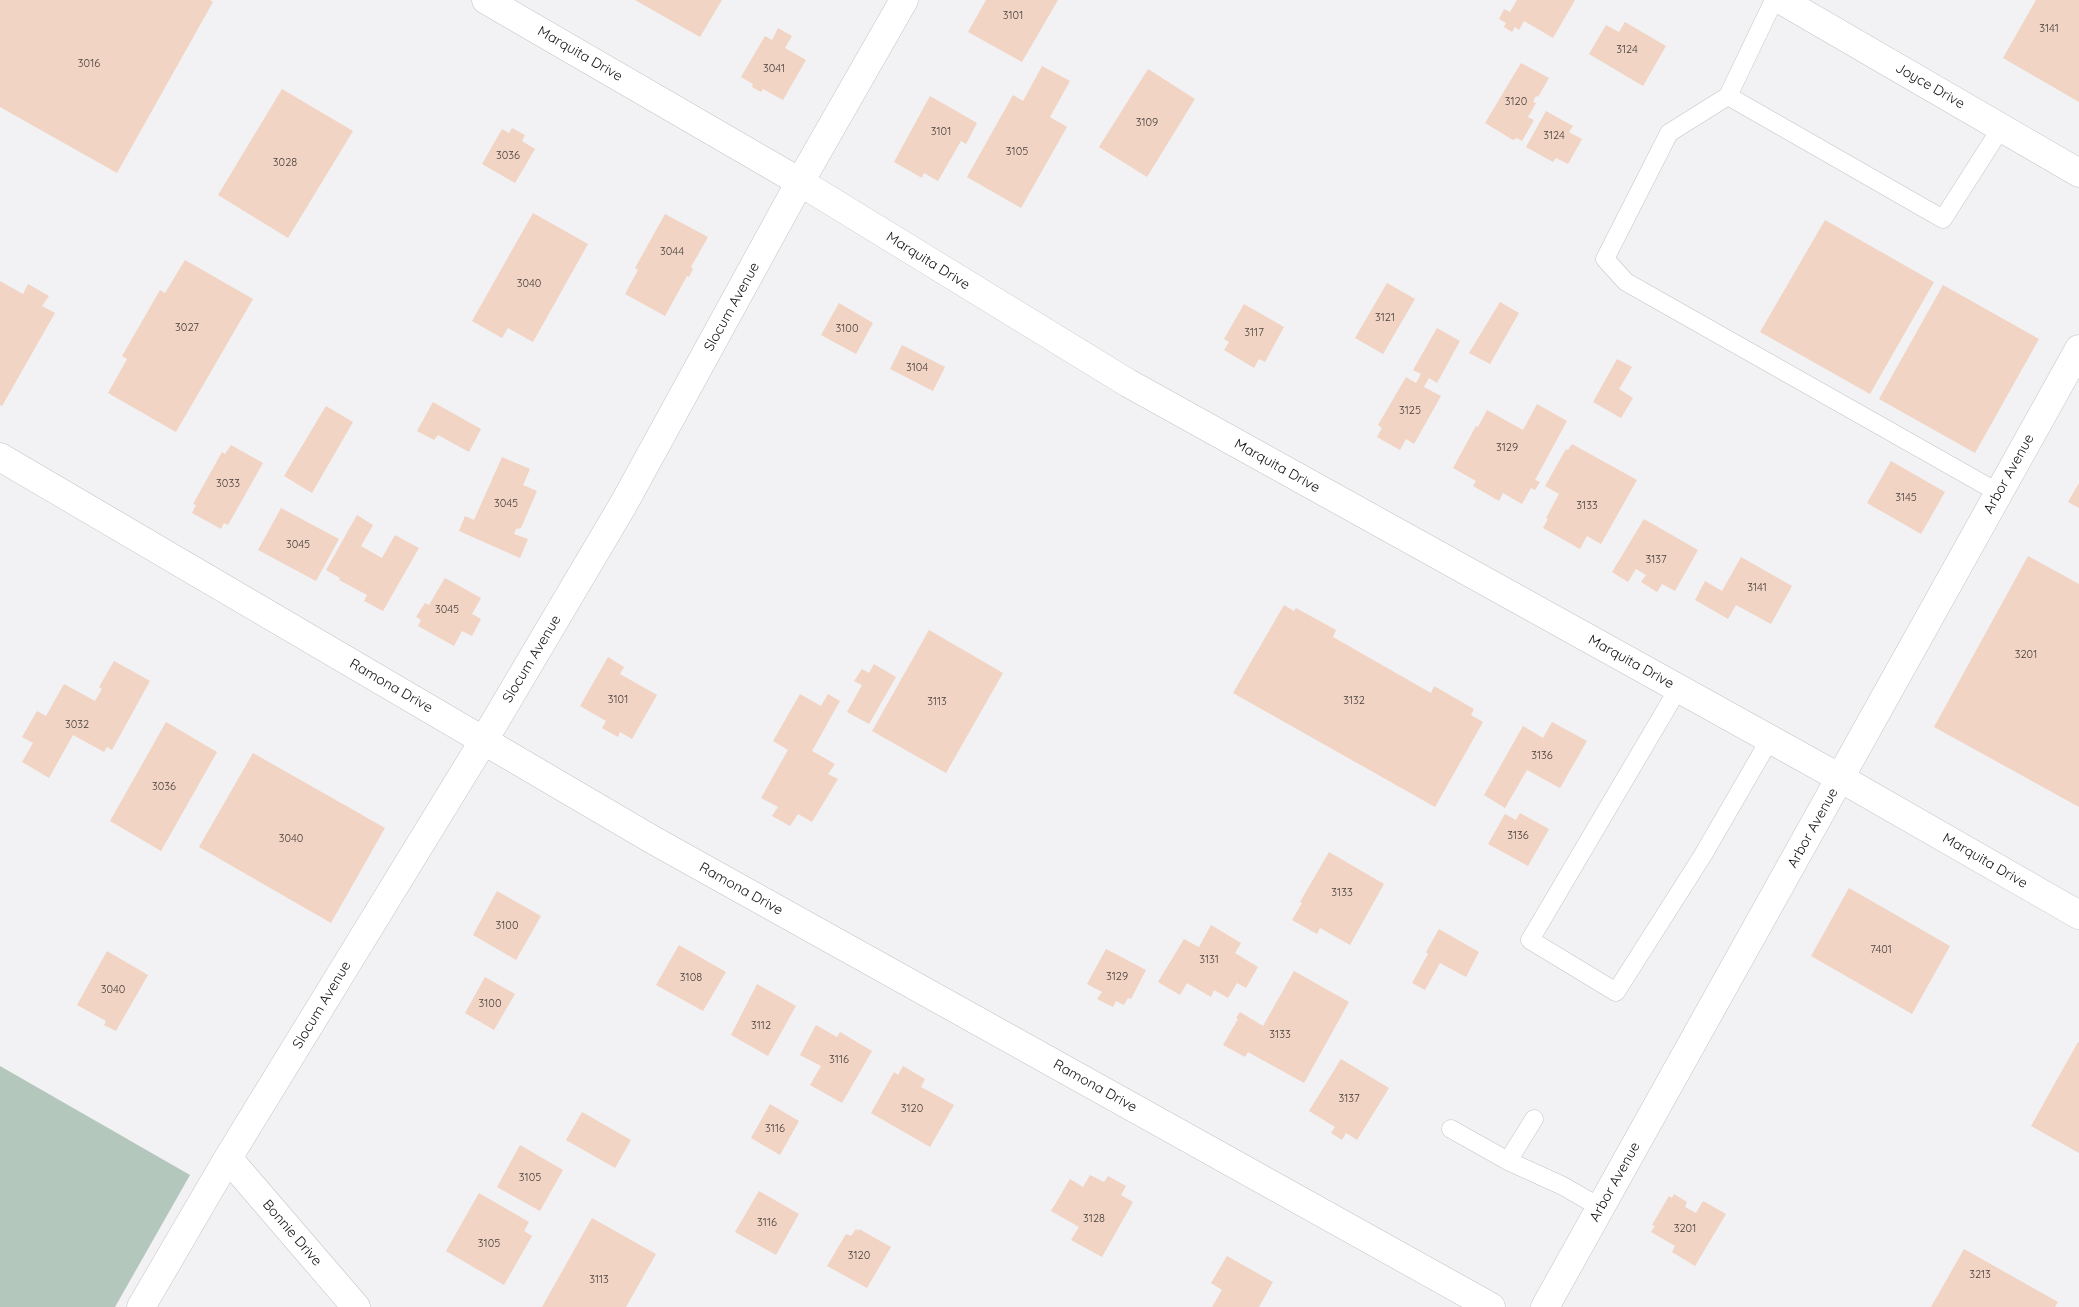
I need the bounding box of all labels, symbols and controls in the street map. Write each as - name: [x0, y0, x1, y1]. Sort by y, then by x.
- house number: 3101: [1003, 9, 1023, 23]
- house number: 3141: [2039, 22, 2059, 36]
- street label: Marquita Drive: [535, 23, 625, 85]
- house number: 3124: [1616, 43, 1638, 57]
- house number: 3016: [78, 57, 100, 71]
- street label: Joyce Drive: [1892, 59, 1968, 113]
- house number: 3041: [763, 62, 785, 76]
- house number: 3120: [1505, 95, 1527, 109]
- house number: 3109: [1136, 116, 1158, 130]
- house number: 3101: [931, 125, 951, 139]
- house number: 3124: [1543, 129, 1565, 143]
- house number: 3105: [1006, 145, 1028, 159]
- house number: 3036: [496, 149, 520, 163]
- house number: 3028: [273, 156, 297, 170]
- street label: Marquita Drive: [883, 229, 973, 293]
- house number: 3044: [660, 245, 684, 259]
- street label: Slocum Avenue: [701, 260, 763, 354]
- house number: 3040: [517, 277, 541, 291]
- house number: 3121: [1375, 311, 1395, 325]
- house number: 3027: [175, 321, 199, 335]
- house number: 3100: [836, 322, 858, 336]
- house number: 3117: [1244, 326, 1264, 340]
- house number: 3104: [906, 361, 928, 375]
- house number: 3125: [1399, 404, 1421, 418]
- street label: Arbor Avenue: [1980, 431, 2038, 517]
- street label: Marquita Drive: [1231, 436, 1323, 496]
- house number: 3129: [1496, 441, 1518, 455]
- house number: 3033: [216, 477, 240, 491]
- house number: 3145: [1895, 491, 1917, 505]
- house number: 3045: [494, 497, 518, 511]
- house number: 3133: [1576, 499, 1598, 513]
- house number: 3045: [286, 538, 310, 552]
- house number: 3137: [1645, 553, 1667, 567]
- house number: 3141: [1747, 581, 1767, 595]
- house number: 3045: [435, 603, 459, 617]
- street label: Slocum Avenue: [499, 612, 565, 706]
- street label: Marquita Drive: [1585, 632, 1677, 692]
- house number: 3201: [2015, 648, 2037, 662]
- street label: Ramona Drive: [346, 655, 436, 717]
- house number: 3101: [608, 693, 628, 707]
- house number: 3132: [1343, 694, 1365, 708]
- house number: 3113: [927, 695, 947, 709]
- house number: 3032: [65, 718, 89, 732]
- house number: 3136: [1531, 749, 1553, 763]
- house number: 3036: [152, 780, 176, 794]
- street label: Arbor Avenue: [1784, 785, 1842, 871]
- house number: 3136: [1507, 829, 1529, 843]
- street label: Marquita Drive: [1940, 830, 2030, 892]
- house number: 3040: [279, 832, 303, 846]
- street label: Ramona Drive: [696, 859, 786, 919]
- house number: 3133: [1331, 886, 1353, 900]
- house number: 3100: [496, 919, 518, 933]
- house number: 7401: [1870, 943, 1892, 957]
- house number: 3131: [1199, 953, 1219, 967]
- street label: Slocum Avenue: [289, 958, 355, 1052]
- house number: 3129: [1106, 970, 1128, 984]
- house number: 3108: [680, 971, 702, 985]
- house number: 3040: [101, 983, 125, 997]
- house number: 3100: [479, 997, 501, 1011]
- house number: 3112: [751, 1019, 771, 1033]
- house number: 3133: [1269, 1028, 1291, 1042]
- house number: 3116: [829, 1053, 849, 1067]
- street label: Ramona Drive: [1050, 1056, 1140, 1116]
- house number: 3137: [1338, 1092, 1360, 1106]
- house number: 3120: [901, 1102, 923, 1116]
- house number: 3116: [765, 1122, 785, 1136]
- street label: Arbor Avenue: [1586, 1139, 1644, 1225]
- house number: 3105: [519, 1171, 541, 1185]
- street label: Bonnie Drive: [259, 1196, 325, 1270]
- house number: 3128: [1083, 1212, 1105, 1226]
- house number: 3116: [757, 1216, 777, 1230]
- house number: 3201: [1674, 1222, 1696, 1236]
- house number: 3105: [478, 1237, 500, 1251]
- house number: 3120: [848, 1249, 870, 1263]
- house number: 3213: [1969, 1268, 1991, 1282]
- house number: 3113: [589, 1273, 609, 1287]

